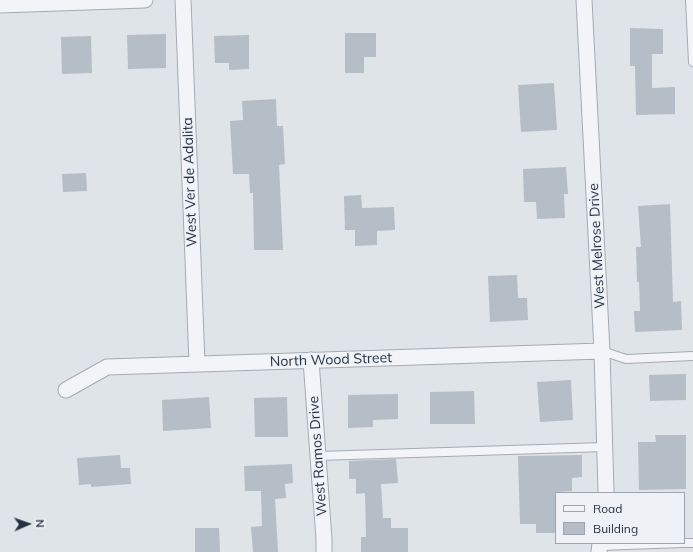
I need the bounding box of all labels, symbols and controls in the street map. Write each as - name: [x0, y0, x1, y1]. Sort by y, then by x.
- street label: West Ver de Adalita: [179, 117, 201, 247]
- street label: West Melrose Drive: [585, 183, 609, 309]
- street label: North Wood Street: [270, 349, 392, 371]
- street label: West Ramos Drive: [305, 395, 331, 517]
- legend: [555, 492, 685, 544]
- text: Road: [593, 501, 622, 516]
- north arrow: [8, 504, 48, 544]
- text: N: [33, 519, 47, 528]
- text: Building: [593, 521, 638, 536]

